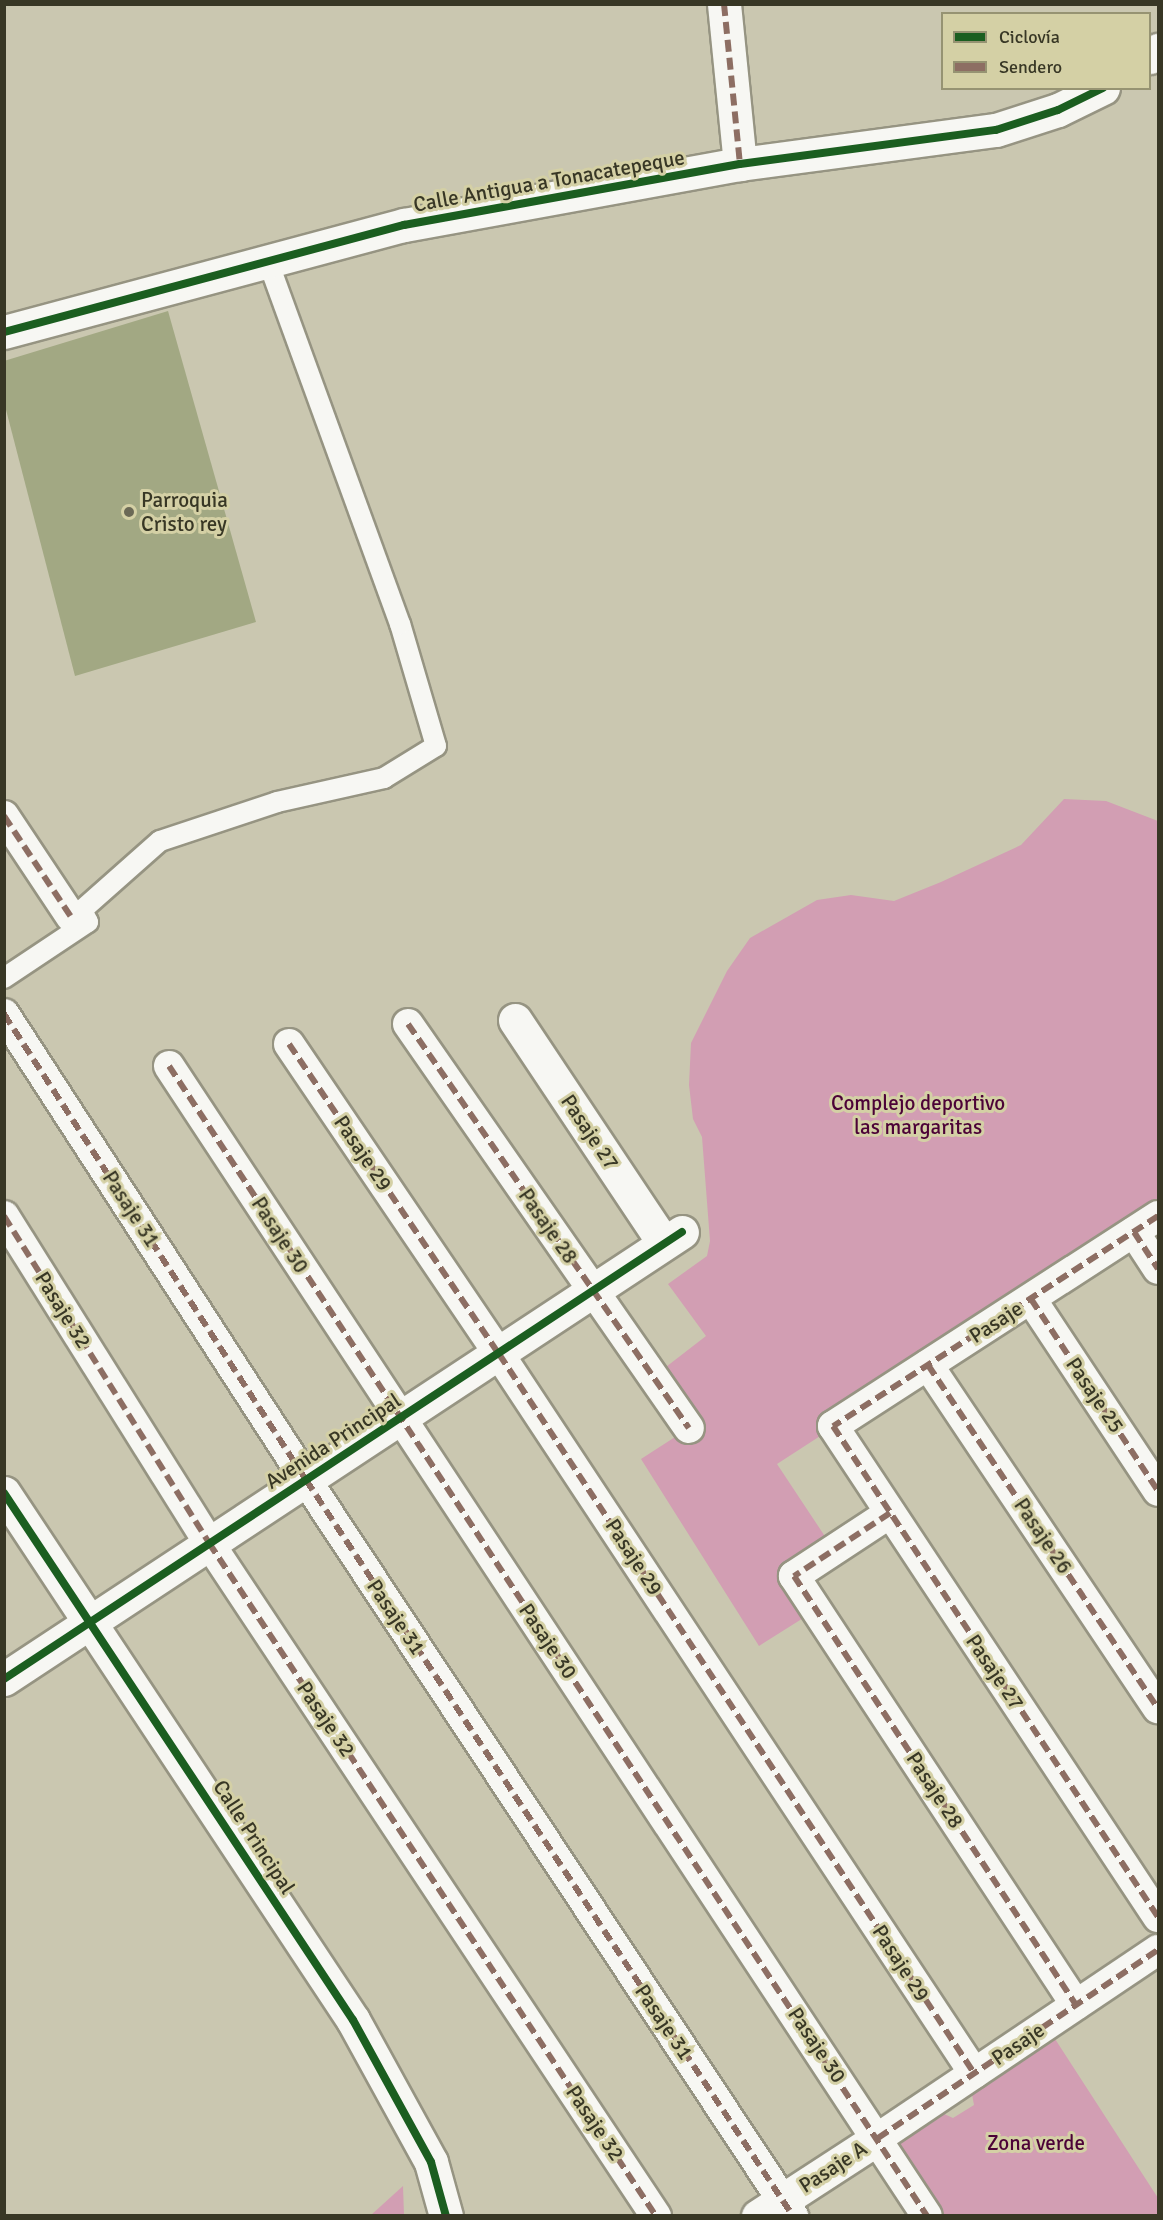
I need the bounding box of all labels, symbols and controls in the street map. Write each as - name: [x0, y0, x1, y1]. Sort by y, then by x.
- legend: [941, 12, 1151, 90]
- text: Ciclovía: [999, 26, 1060, 48]
- text: Sendero: [999, 56, 1062, 78]
- street label: Calle Antigua a Tonacatepeque: [411, 145, 687, 217]
- place label: Parroquia Cristo rey: [141, 487, 228, 537]
- marker: Parroquia Cristo rey: [122, 505, 136, 519]
- street label: Pasaje 27: [556, 1089, 624, 1175]
- park label: Complejo deportivo las margaritas: [831, 1090, 1005, 1140]
- street label: Pasaje 29: [329, 1110, 397, 1196]
- street label: Pasaje 31: [97, 1166, 165, 1252]
- street label: Pasaje 28: [513, 1184, 583, 1268]
- street label: Pasaje 30: [246, 1192, 314, 1278]
- street label: Pasaje 32: [30, 1267, 96, 1353]
- street label: Pasaje: [965, 1296, 1027, 1348]
- street label: Pasaje 25: [1061, 1352, 1129, 1438]
- street label: Avenida Principal: [261, 1388, 405, 1494]
- street label: Pasaje 26: [1009, 1493, 1077, 1579]
- street label: Pasaje 29: [600, 1514, 668, 1600]
- street label: Pasaje 31: [362, 1574, 430, 1660]
- street label: Pasaje 30: [514, 1598, 582, 1684]
- street label: Pasaje 27: [961, 1629, 1029, 1715]
- street label: Pasaje 32: [292, 1676, 360, 1762]
- street label: Pasaje 28: [901, 1747, 969, 1833]
- street label: Calle Principal: [208, 1775, 300, 1899]
- street label: Pasaje 29: [867, 1920, 935, 2006]
- street label: Pasaje 31: [630, 1979, 698, 2065]
- street label: Pasaje 30: [783, 2002, 851, 2088]
- street label: Pasaje: [987, 2017, 1049, 2071]
- street label: Pasaje 32: [561, 2080, 629, 2166]
- park label: Zona verde: [987, 2130, 1085, 2156]
- street label: Pasaje A: [794, 2136, 872, 2198]

